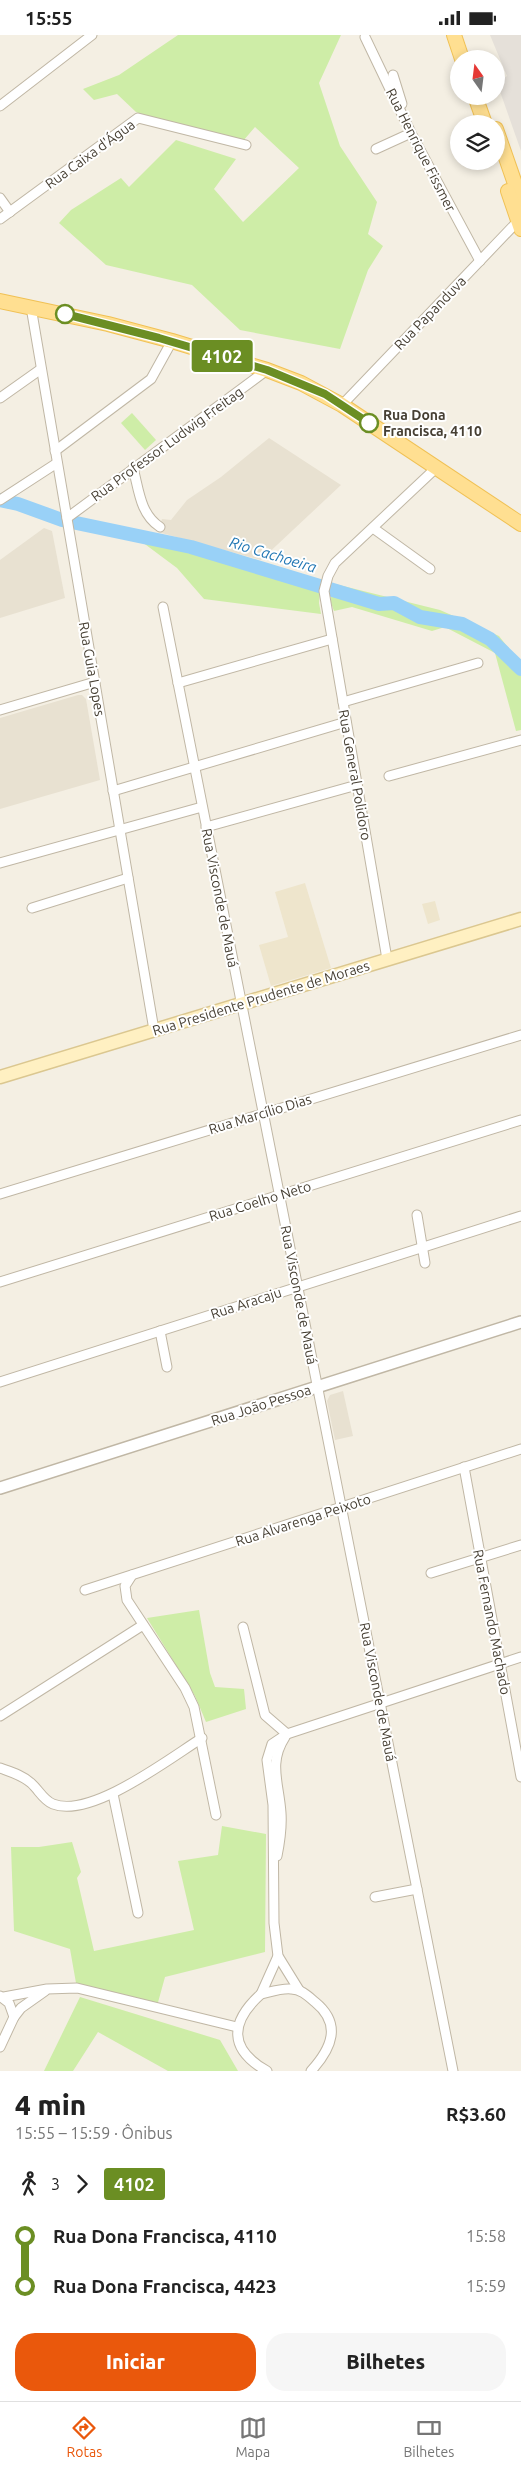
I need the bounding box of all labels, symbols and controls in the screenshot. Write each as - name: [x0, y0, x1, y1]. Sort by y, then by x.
- text: 15:55: [25, 7, 73, 29]
- north arrow: [450, 50, 505, 105]
- map controls: [450, 50, 505, 170]
- street label: Rua Henrique Fissmer: [383, 86, 459, 215]
- street label: Rua Caixa d'Água: [42, 115, 138, 192]
- button: layers: [450, 115, 505, 170]
- street label: Rua Papanduva: [391, 273, 469, 353]
- unlabelled marker: [55, 304, 75, 324]
- line badge: 4102: [187, 340, 257, 372]
- text: 4102: [202, 346, 242, 366]
- street label: Rua Professor Ludwig Freitag: [88, 383, 246, 505]
- place label: Rua Dona Francisca, 4110: [383, 407, 482, 439]
- marker: Rua Dona Francisca, 4110: [359, 413, 379, 433]
- water label: Rio Cachoeira: [228, 533, 319, 576]
- street label: Rua Guia Lopes: [76, 621, 108, 717]
- street label: Rua General Polidoro: [336, 708, 374, 842]
- street label: Rua Visconde de Mauá: [199, 827, 241, 969]
- street label: Rua Presidente Prudente de Moraes: [151, 957, 371, 1039]
- street label: Rua Marcílio Dias: [207, 1091, 313, 1137]
- street label: Rua Coelho Neto: [207, 1178, 313, 1224]
- street label: Rua Visconde de Mauá: [278, 1224, 320, 1366]
- street label: Rua Aracaju: [208, 1284, 284, 1322]
- street label: Rua João Pessoa: [209, 1381, 313, 1429]
- street label: Rua Alvarenga Peixoto: [233, 1491, 373, 1549]
- street label: Rua Fernando Machado: [470, 1548, 514, 1696]
- street label: Rua Visconde de Mauá: [357, 1621, 399, 1763]
- text: 4 min: [15, 2089, 86, 2120]
- text: R$3.60: [446, 2103, 506, 2125]
- text: 15:55 – 15:59 · Ônibus: [15, 2124, 172, 2142]
- icon: walk: [15, 2170, 43, 2198]
- icon: forward: [68, 2170, 96, 2198]
- text: 4102: [114, 2174, 155, 2194]
- text: 3: [51, 2175, 60, 2193]
- text: Rua Dona Francisca, 4110: [53, 2225, 277, 2247]
- text: 15:58: [466, 2227, 506, 2245]
- text: Rua Dona Francisca, 4423: [53, 2275, 277, 2297]
- text: 15:59: [466, 2277, 506, 2295]
- button: Iniciar: [15, 2333, 256, 2391]
- button: Bilhetes: [266, 2333, 506, 2391]
- tab: Rotas: [67, 2414, 102, 2460]
- tab: Mapa: [235, 2414, 270, 2460]
- tab: Bilhetes: [403, 2414, 454, 2460]

